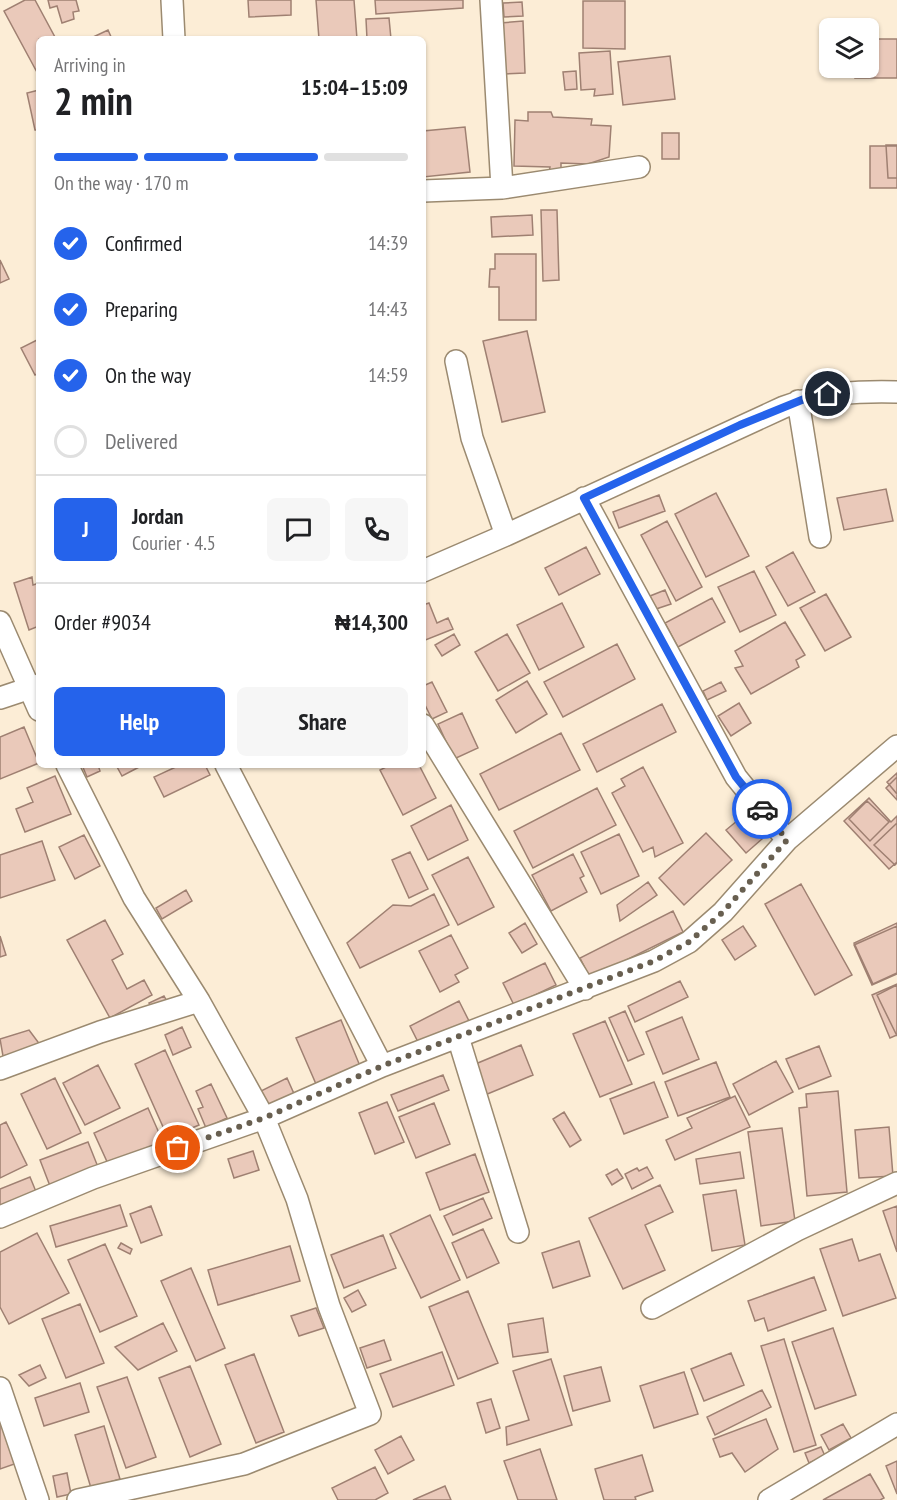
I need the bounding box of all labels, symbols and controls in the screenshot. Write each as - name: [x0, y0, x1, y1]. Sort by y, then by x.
- map controls: [819, 18, 879, 78]
- button: layers: [819, 18, 879, 78]
- text: Arriving in: [54, 52, 126, 78]
- text: 15:04–15:09: [301, 73, 408, 101]
- text: 2 min: [54, 75, 133, 126]
- text: On the way · 170 m: [54, 170, 189, 196]
- icon: check: [54, 227, 87, 260]
- text: Confirmed: [105, 229, 182, 257]
- text: 14:39: [368, 230, 408, 256]
- icon: check: [54, 293, 87, 326]
- text: Preparing: [105, 295, 178, 323]
- text: 14:43: [368, 296, 408, 322]
- icon: check: [54, 359, 87, 392]
- text: On the way: [105, 361, 191, 389]
- text: 14:59: [368, 362, 408, 388]
- pin: [802, 368, 853, 419]
- icon: home: [811, 377, 844, 410]
- text: Delivered: [105, 427, 178, 455]
- button: chat: [267, 498, 330, 561]
- button: phone: [345, 498, 408, 561]
- text: Jordan: [132, 502, 183, 530]
- text: J: [82, 515, 89, 543]
- text: Courier · 4.5: [132, 530, 216, 556]
- text: Order #9034: [54, 608, 151, 636]
- text: ₦14,300: [335, 608, 408, 636]
- button: Help: [54, 687, 225, 756]
- button: Share: [237, 687, 408, 756]
- courier: [732, 779, 792, 839]
- icon: car: [746, 793, 779, 826]
- pin: [152, 1122, 203, 1173]
- icon: bag: [161, 1131, 194, 1164]

